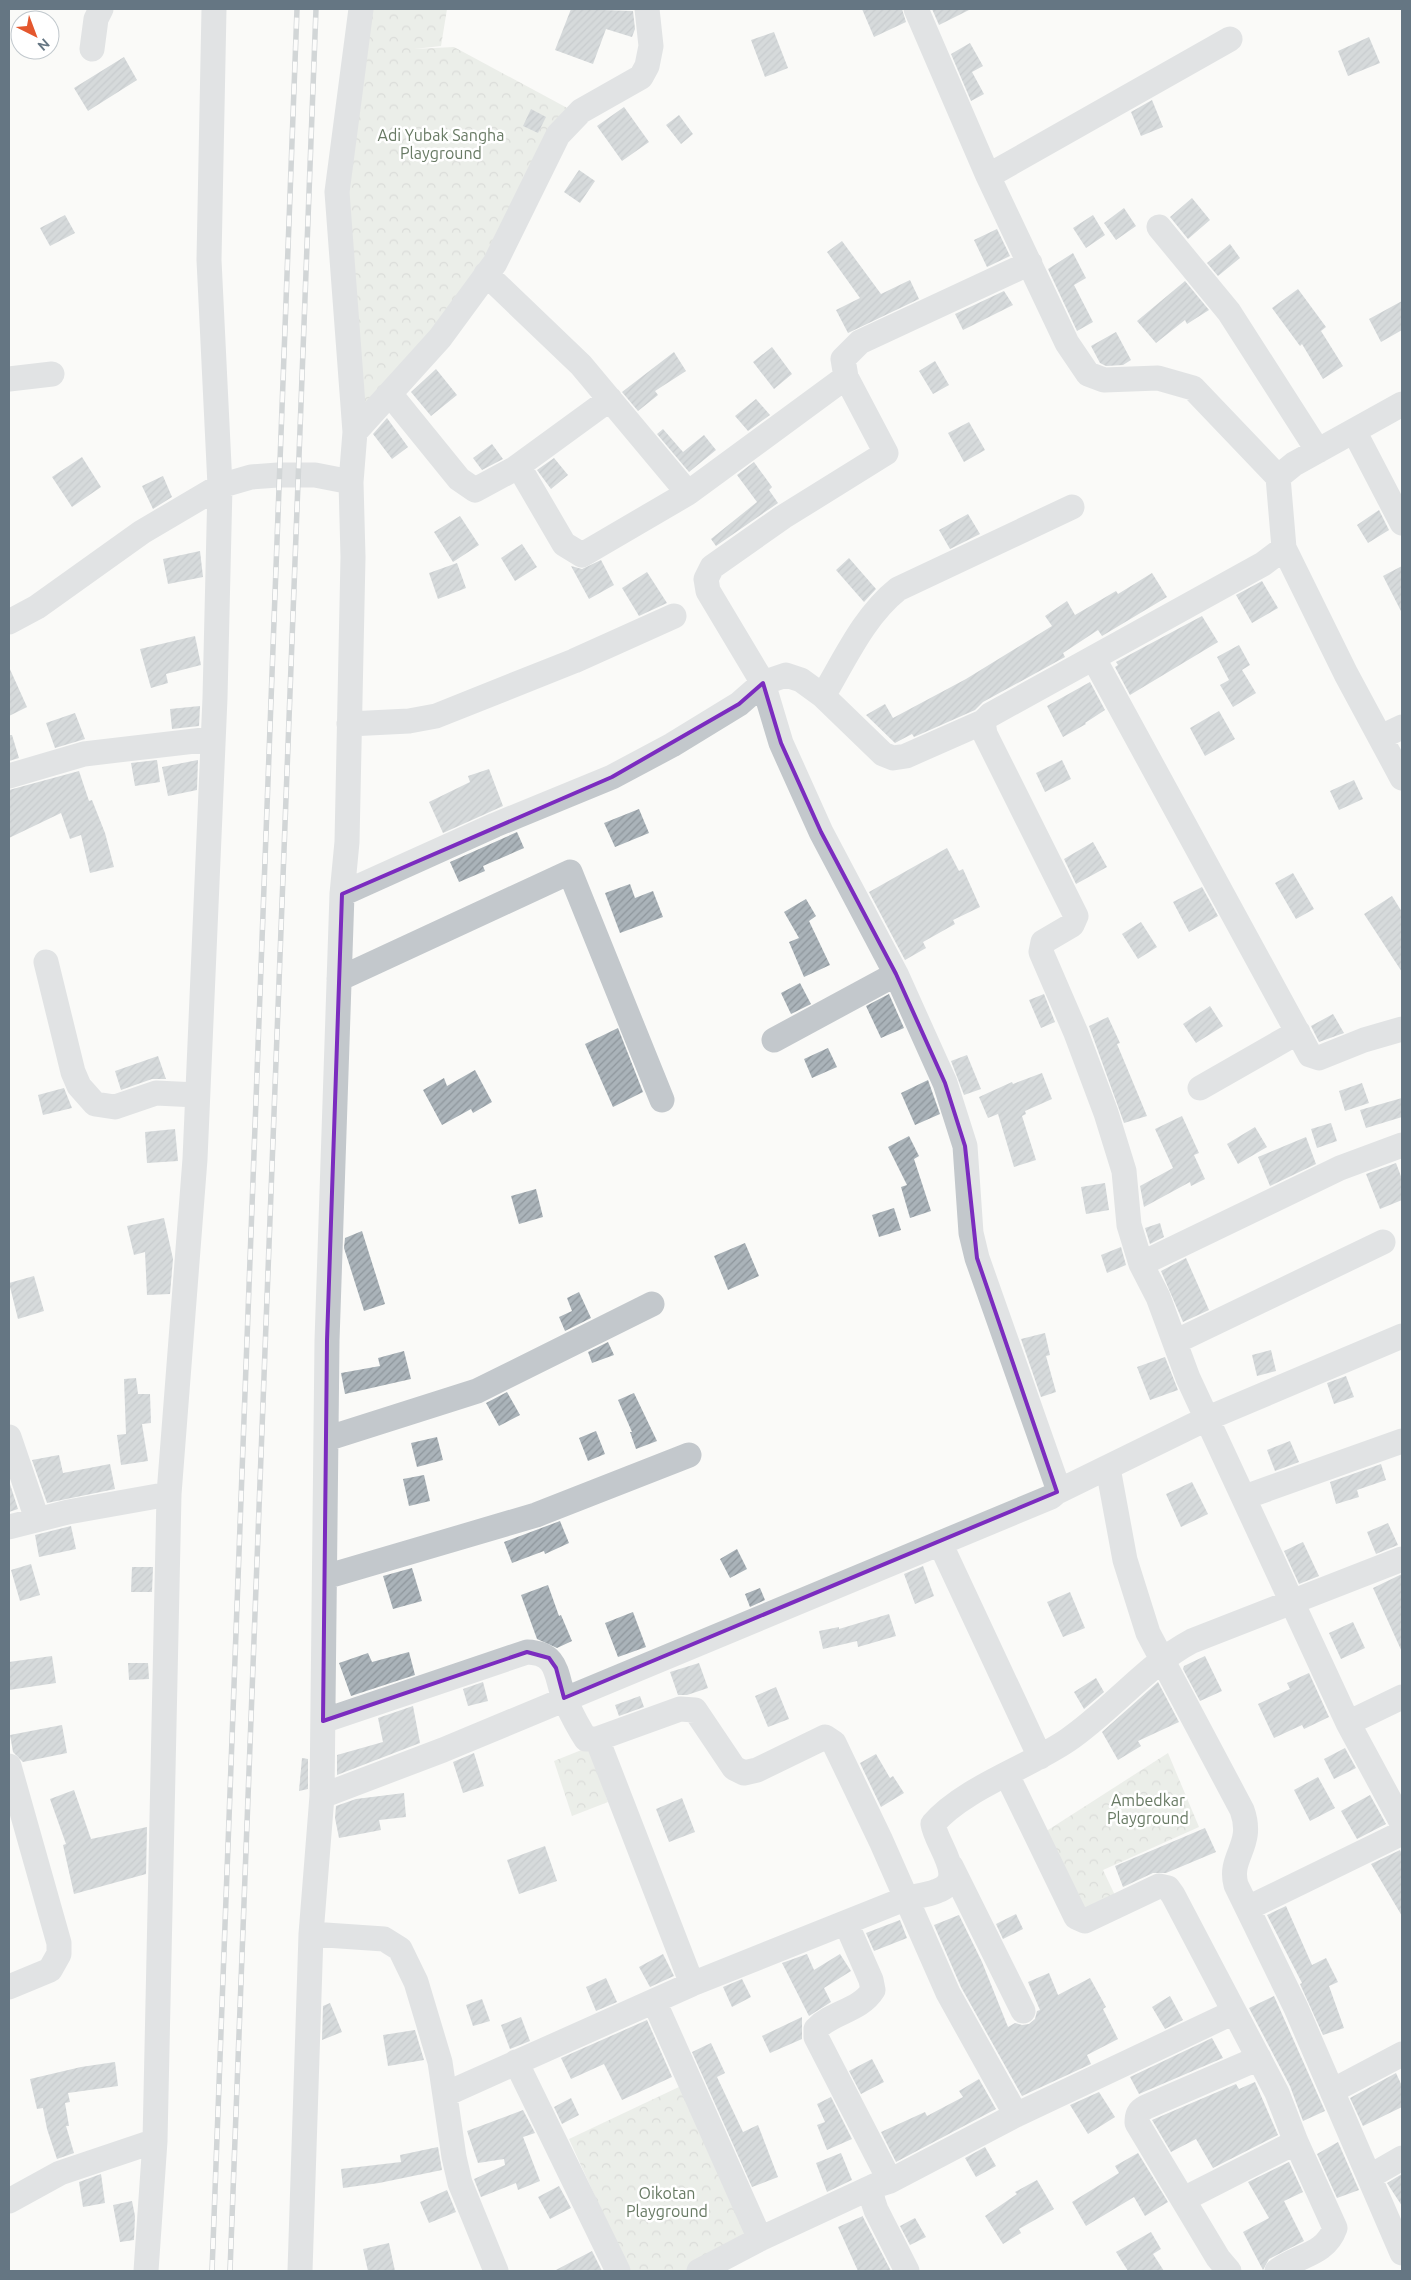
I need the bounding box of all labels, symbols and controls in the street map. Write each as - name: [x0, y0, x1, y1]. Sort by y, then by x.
- north arrow: [10, 10, 60, 60]
- text: N: [34, 35, 53, 54]
- park label: Adi Yubak Sangha Playground: [378, 126, 504, 162]
- park label: Ambedkar Playground: [1107, 1791, 1189, 1827]
- park label: Oikotan Playground: [626, 2184, 708, 2220]

